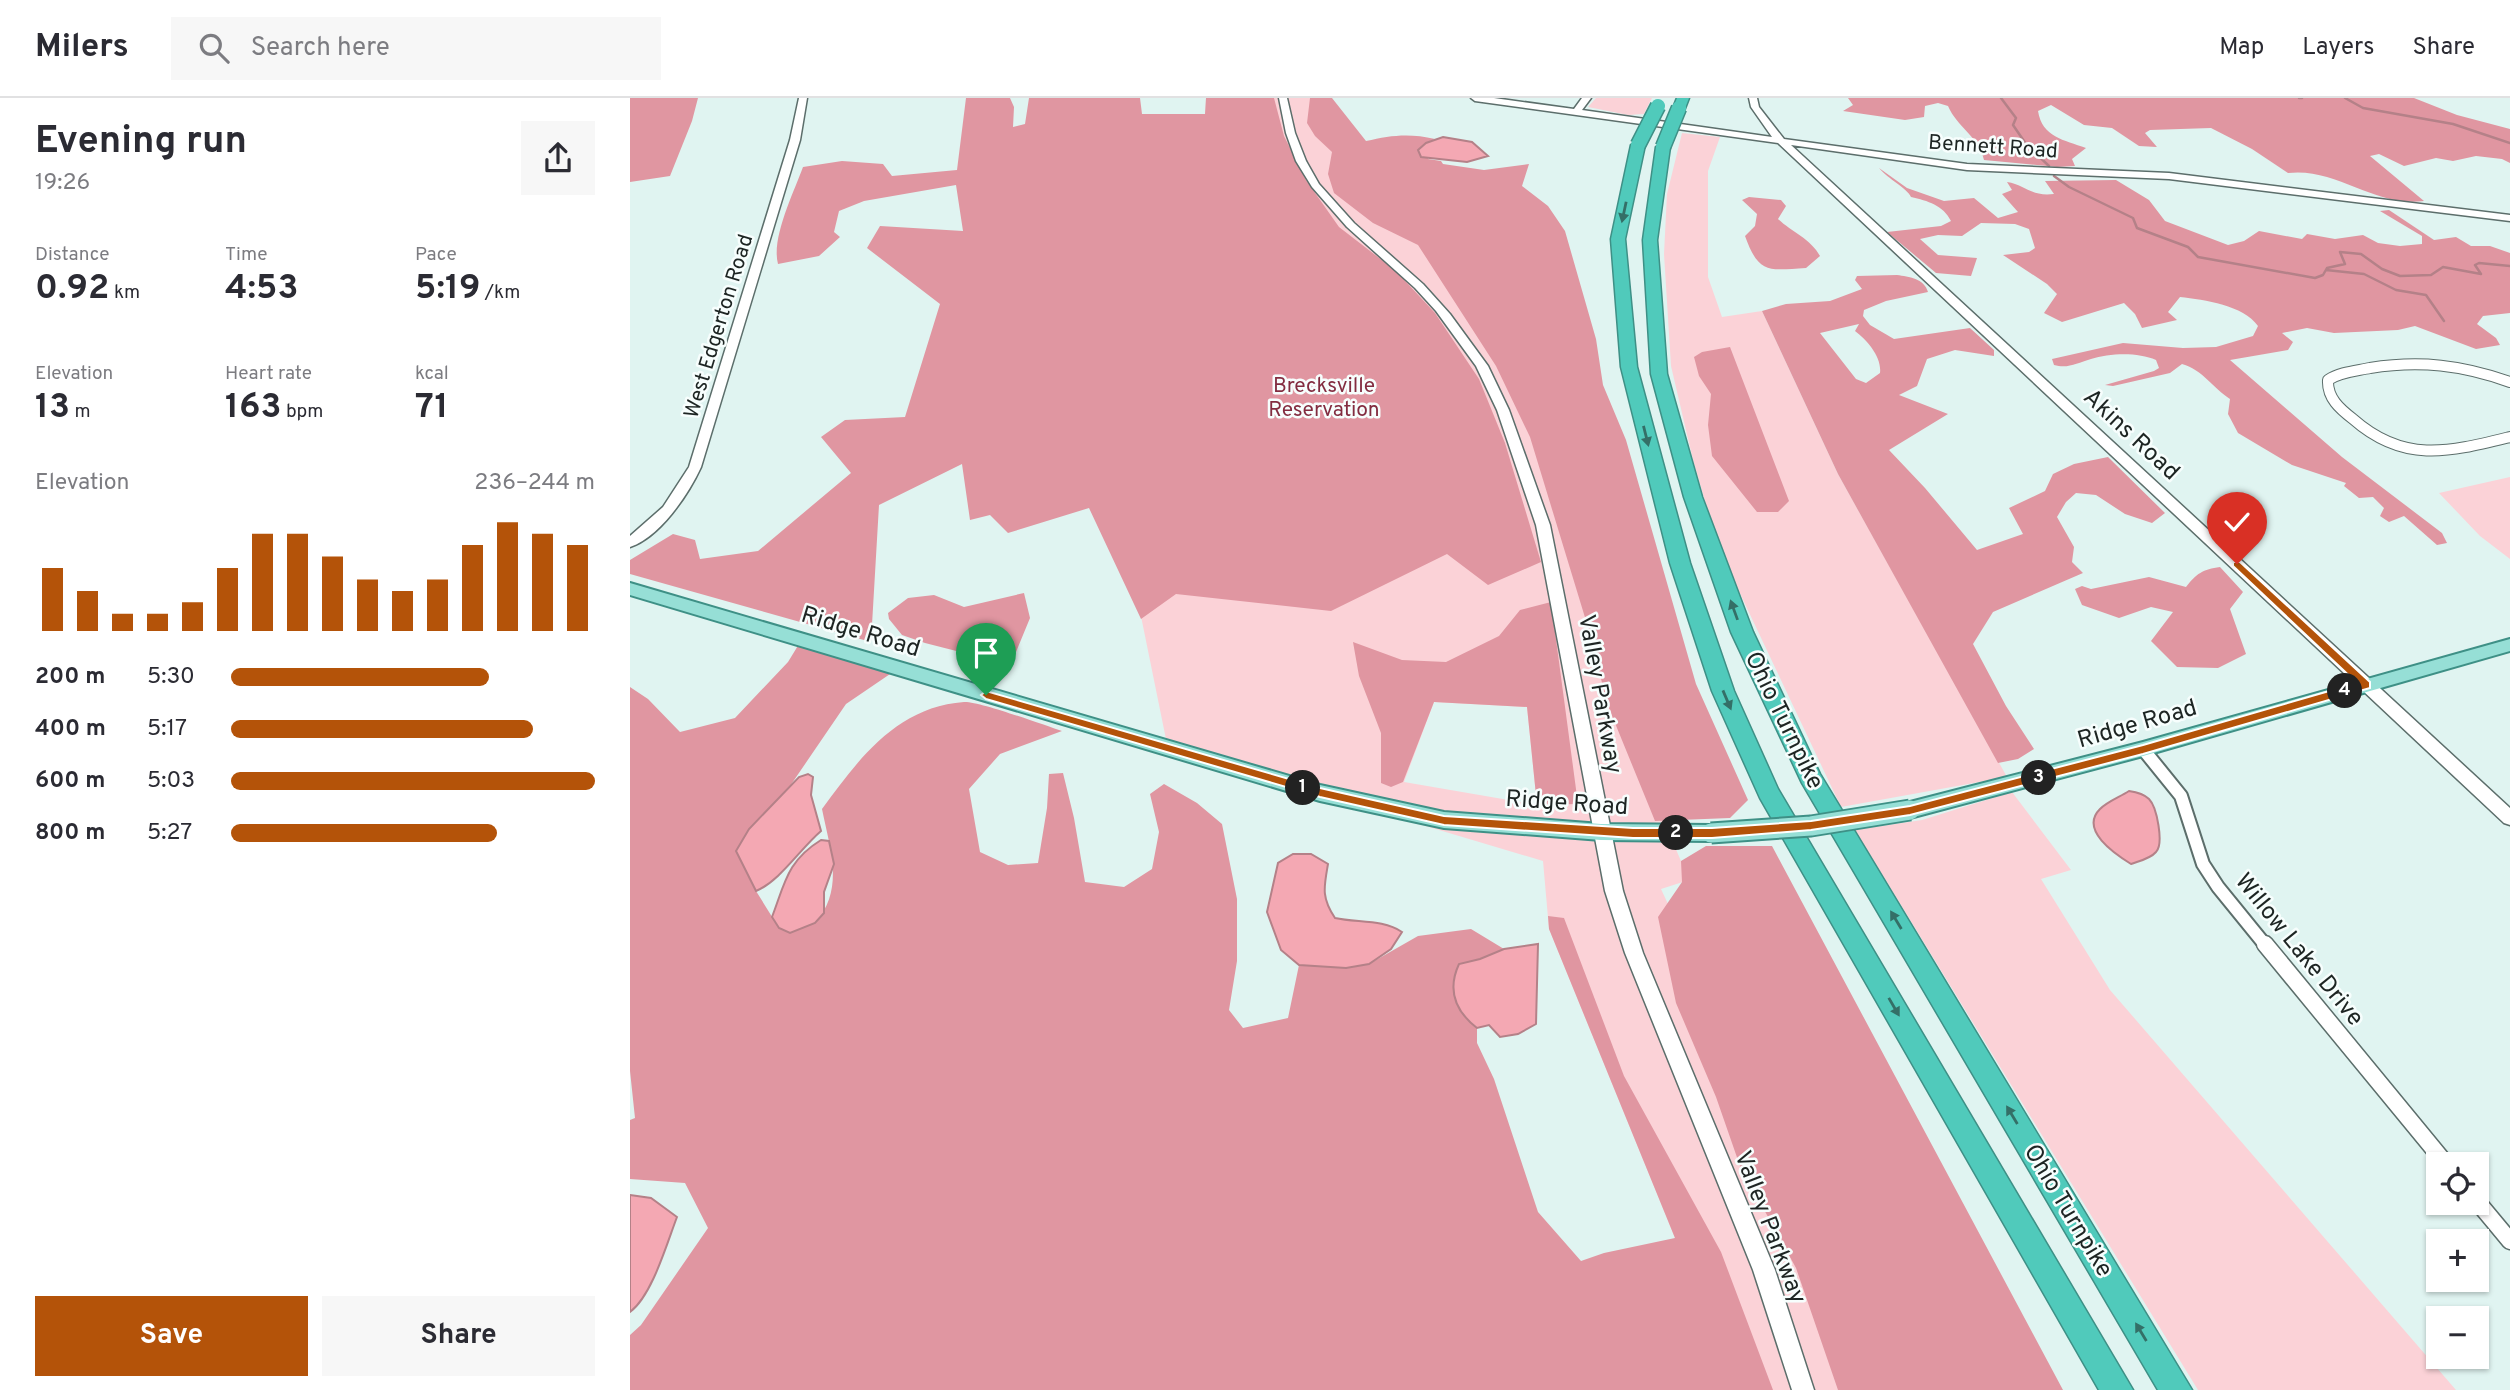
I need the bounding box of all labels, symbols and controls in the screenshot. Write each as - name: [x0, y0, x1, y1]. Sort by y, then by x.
- search box: [171, 17, 661, 80]
- text: Milers: [35, 27, 129, 69]
- icon: search: [195, 29, 233, 67]
- text: Search here: [251, 32, 390, 65]
- text: Map: [2219, 33, 2264, 63]
- text: Layers: [2302, 33, 2374, 63]
- text: Share: [2412, 33, 2475, 63]
- text: Evening run: [35, 118, 247, 167]
- button: share: [521, 121, 595, 195]
- street label: Bennett Road: [1927, 129, 2059, 165]
- text: 19:26: [35, 169, 90, 198]
- one-way arrow: [1618, 201, 1629, 223]
- street label: West Edgerton Road: [679, 231, 760, 422]
- text: Distance: [35, 243, 110, 267]
- text: Time: [225, 243, 268, 267]
- text: Pace: [415, 243, 457, 267]
- text: 0.92: [35, 267, 109, 311]
- text: 4:53: [225, 267, 298, 311]
- text: 5:19: [415, 267, 480, 311]
- text: km: [109, 281, 140, 305]
- text: /km: [480, 281, 520, 305]
- text: Elevation: [35, 362, 113, 386]
- text: Heart rate: [225, 362, 312, 386]
- text: kcal: [415, 362, 449, 386]
- park label: Brecksville Reservation: [1268, 373, 1380, 424]
- street label: Akins Road: [2076, 383, 2185, 488]
- text: 13: [35, 386, 70, 430]
- text: 163: [225, 386, 282, 430]
- text: 71: [415, 386, 448, 430]
- text: m: [70, 400, 91, 424]
- text: bpm: [282, 400, 323, 424]
- one-way arrow: [1641, 425, 1652, 447]
- text: Elevation: [35, 469, 130, 498]
- text: 236–244 m: [474, 469, 595, 498]
- pin: [2207, 492, 2267, 564]
- icon: check: [2218, 503, 2256, 541]
- one-way arrow: [1728, 600, 1739, 621]
- street label: Ridge Road: [797, 601, 924, 665]
- street label: Valley Parkway: [1570, 612, 1628, 776]
- pin: [956, 623, 1016, 695]
- icon: arrive: [967, 634, 1005, 672]
- street label: Ohio Turnpike: [1737, 647, 1829, 795]
- text: 200 m: [35, 663, 105, 692]
- text: 5:30: [147, 663, 195, 692]
- pin: 4: [2328, 674, 2362, 708]
- text: 4: [2338, 678, 2351, 702]
- one-way arrow: [1722, 690, 1733, 711]
- street label: Ridge Road: [2074, 694, 2201, 756]
- text: 400 m: [35, 715, 106, 744]
- text: 5:17: [147, 715, 187, 744]
- pin: 3: [2022, 760, 2056, 796]
- text: 3: [2033, 765, 2044, 789]
- text: 600 m: [35, 767, 105, 796]
- text: 5:03: [147, 767, 195, 796]
- pin: 1: [1286, 770, 1320, 806]
- text: 1: [1299, 775, 1306, 799]
- street label: Ridge Road: [1504, 785, 1629, 823]
- pin: 2: [1658, 816, 1694, 850]
- text: 800 m: [35, 819, 105, 848]
- text: 5:27: [147, 819, 192, 848]
- text: 2: [1670, 820, 1681, 844]
- street label: Willow Lake Drive: [2228, 868, 2369, 1033]
- one-way arrow: [1889, 910, 1902, 929]
- one-way arrow: [1887, 998, 1900, 1017]
- one-way arrow: [2006, 1106, 2018, 1125]
- street label: Ohio Turnpike: [2016, 1139, 2119, 1283]
- street label: Valley Parkway: [1726, 1147, 1812, 1308]
- map controls: [2426, 1152, 2489, 1369]
- button: locate: [2426, 1152, 2489, 1215]
- button: +: [2426, 1229, 2489, 1292]
- button: Save: [35, 1296, 308, 1376]
- button: Share: [322, 1296, 595, 1376]
- button: −: [2426, 1306, 2489, 1369]
- one-way arrow: [2135, 1322, 2148, 1341]

